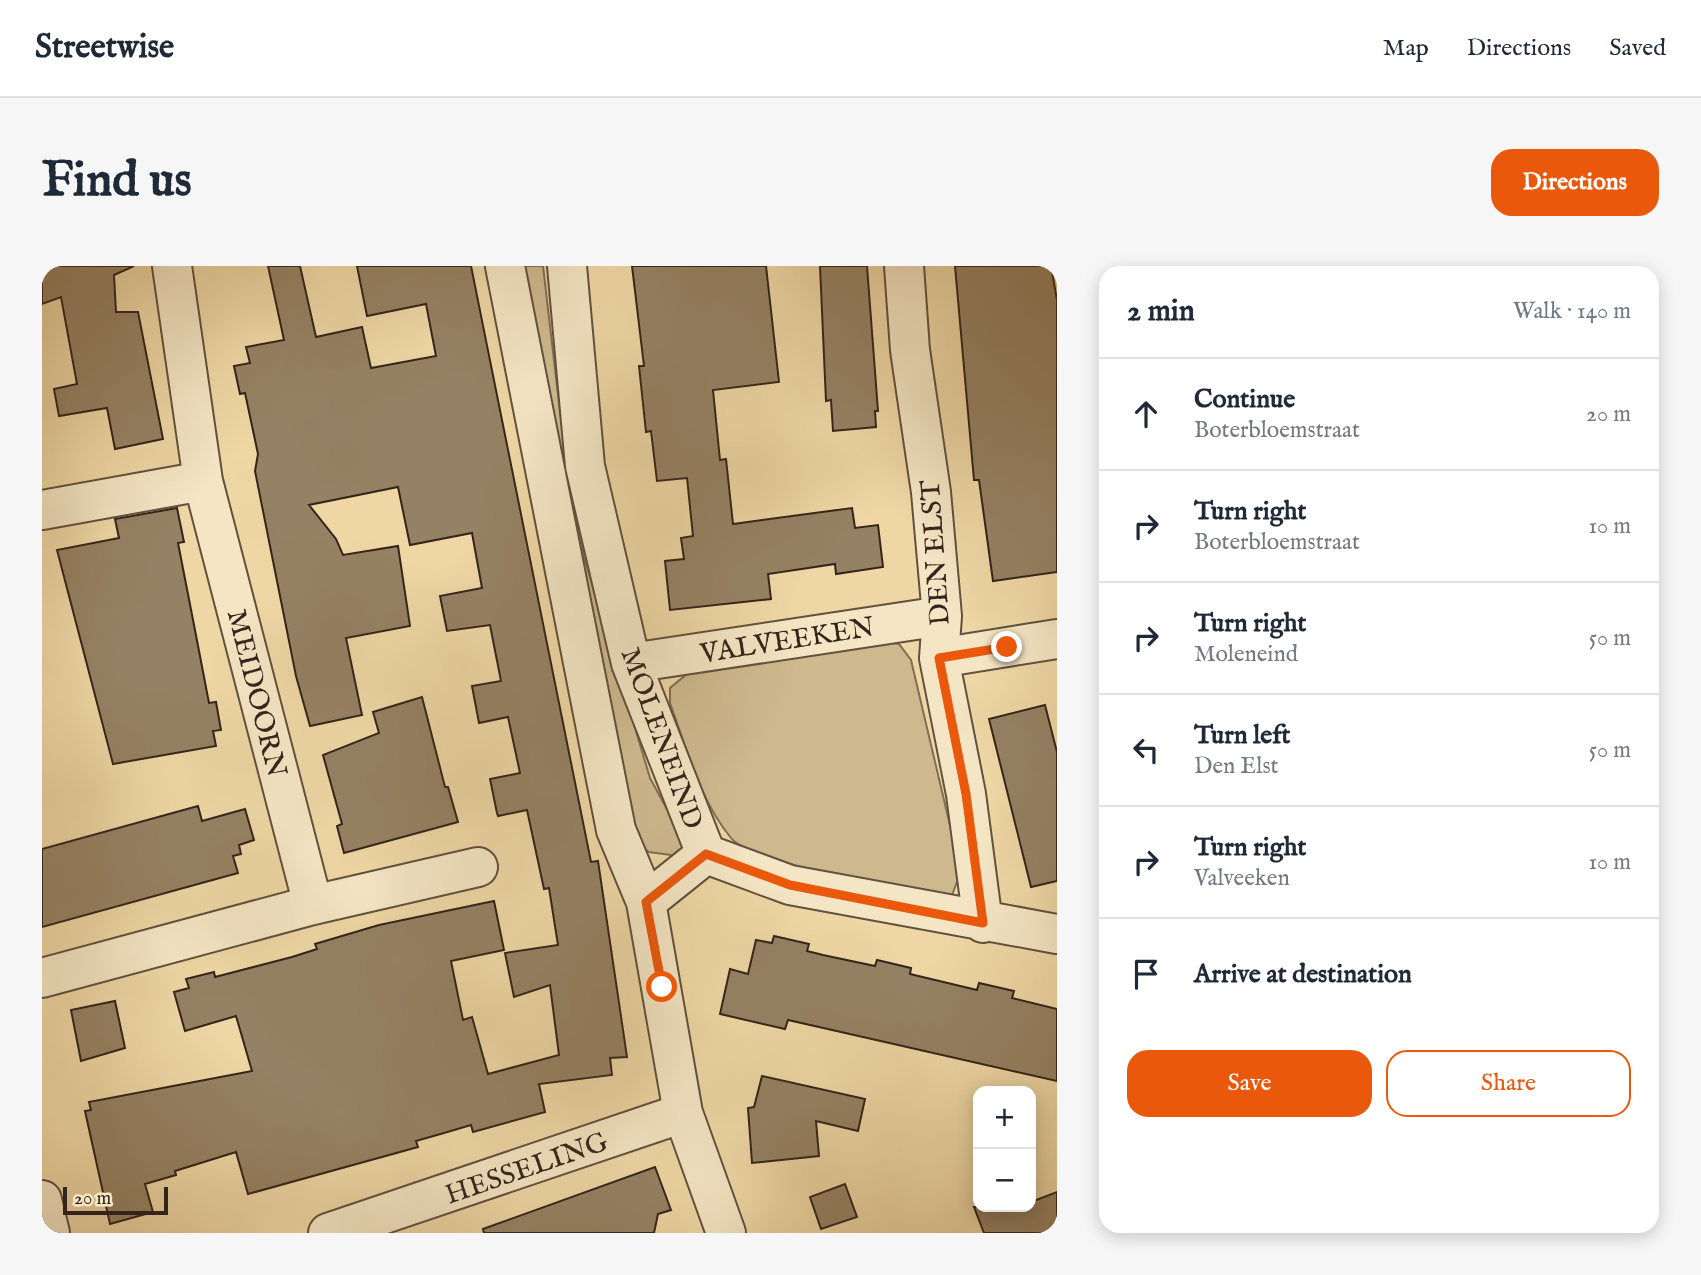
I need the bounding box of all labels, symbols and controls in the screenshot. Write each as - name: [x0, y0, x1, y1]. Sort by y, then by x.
- text: Streetwise: [35, 27, 174, 69]
- text: Map: [1383, 33, 1429, 64]
- text: Directions: [1467, 33, 1571, 64]
- text: Saved: [1609, 33, 1666, 64]
- button: Directions: [1491, 149, 1659, 216]
- text: Find us: [42, 151, 192, 213]
- text: 2 min: [1127, 293, 1195, 331]
- text: Walk · 140 m: [1513, 297, 1631, 326]
- text: Continue: [1194, 383, 1295, 416]
- icon: ahead: [1127, 395, 1165, 433]
- text: 20 m: [1586, 400, 1631, 429]
- text: Boterbloemstraat: [1194, 416, 1360, 445]
- street label: DEN ELST: [914, 478, 959, 627]
- text: Turn right: [1194, 495, 1307, 528]
- icon: right: [1127, 507, 1165, 545]
- text: 10 m: [1588, 512, 1631, 541]
- text: Boterbloemstraat: [1194, 528, 1360, 557]
- street label: MEIDOORN: [218, 606, 293, 781]
- text: Turn right: [1194, 607, 1307, 640]
- street label: VALVEEKEN: [697, 610, 877, 673]
- icon: right: [1127, 619, 1165, 657]
- text: 50 m: [1589, 624, 1631, 653]
- route end: [991, 631, 1022, 662]
- text: Moleneind: [1194, 640, 1298, 669]
- street label: MOLENEIND: [612, 643, 710, 834]
- text: Turn left: [1194, 719, 1291, 752]
- icon: left: [1127, 731, 1165, 769]
- text: 50 m: [1589, 736, 1631, 765]
- text: Den Elst: [1194, 752, 1279, 781]
- text: Turn right: [1194, 831, 1307, 864]
- icon: right: [1127, 843, 1165, 881]
- text: 10 m: [1588, 848, 1631, 877]
- text: Valveeken: [1194, 864, 1290, 893]
- icon: arrive: [1127, 955, 1165, 993]
- text: Arrive at destination: [1194, 958, 1412, 991]
- route start: [646, 971, 677, 1002]
- button: Save: [1127, 1050, 1372, 1117]
- button: Share: [1386, 1050, 1631, 1117]
- map controls: [973, 1086, 1036, 1212]
- button: +: [973, 1086, 1036, 1149]
- street label: HESSELING: [441, 1125, 613, 1214]
- button: −: [973, 1149, 1036, 1212]
- scale bar: [63, 1184, 168, 1216]
- text: 20 m: [74, 1187, 111, 1211]

